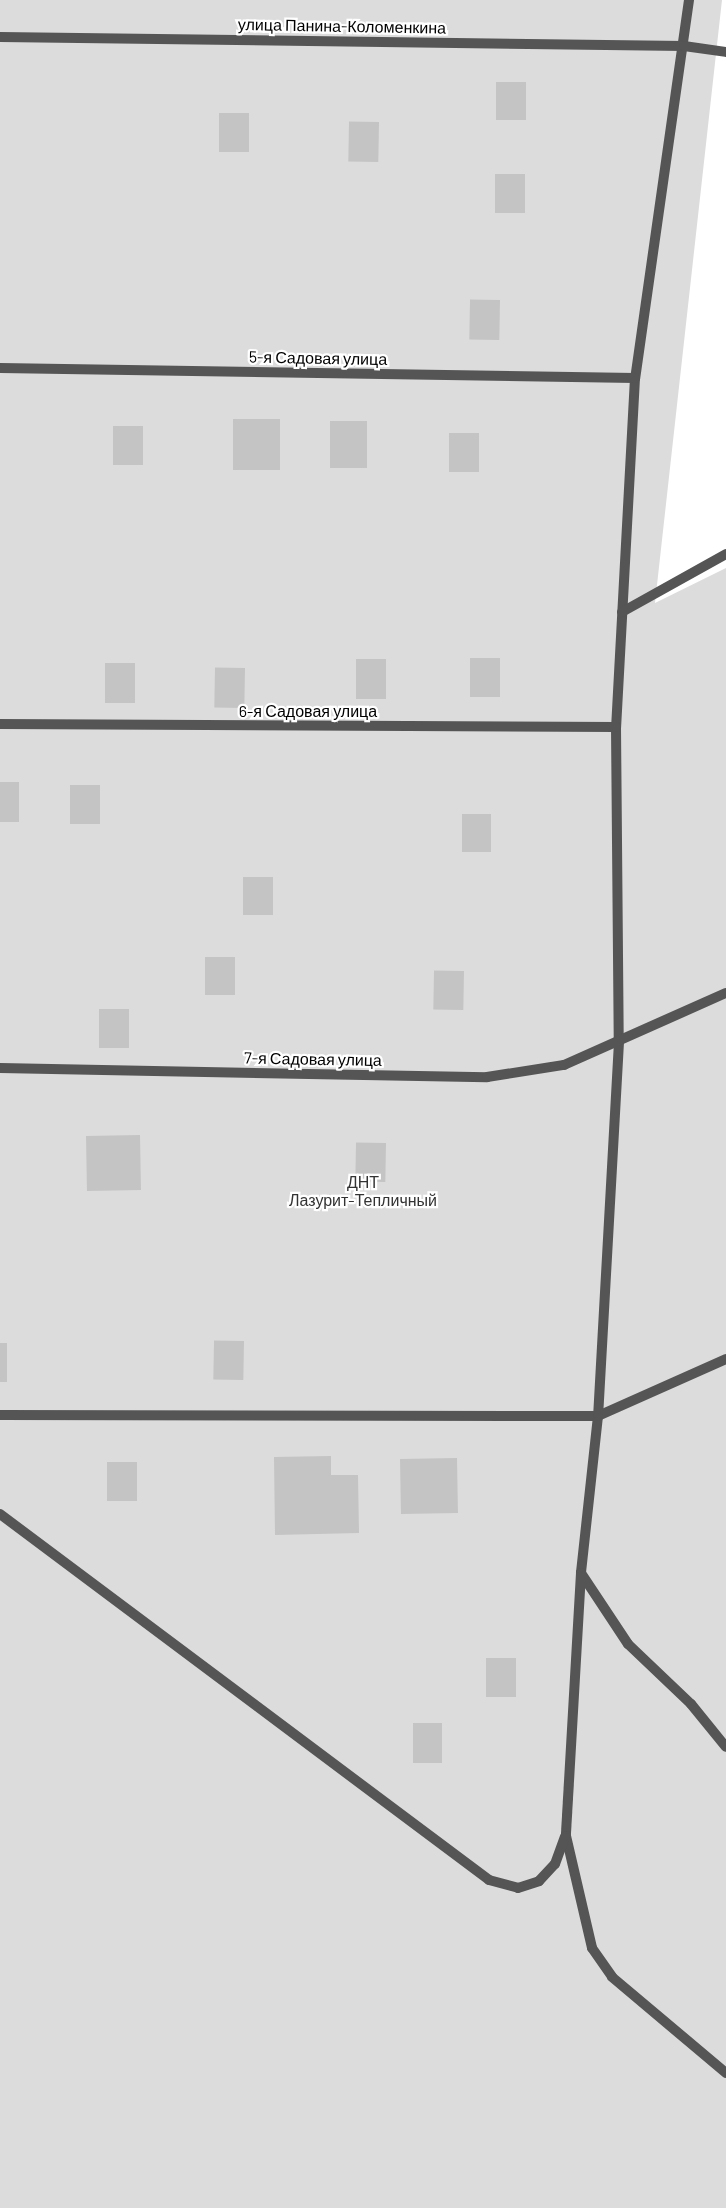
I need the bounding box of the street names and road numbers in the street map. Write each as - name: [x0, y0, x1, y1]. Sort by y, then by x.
- street label: улица Панина-Коломенкина: [238, 15, 446, 37]
- street label: 5-я Садовая улица: [249, 347, 387, 369]
- street label: 6-я Садовая улица: [239, 701, 377, 721]
- street label: 7-я Садовая улица: [244, 1048, 382, 1070]

